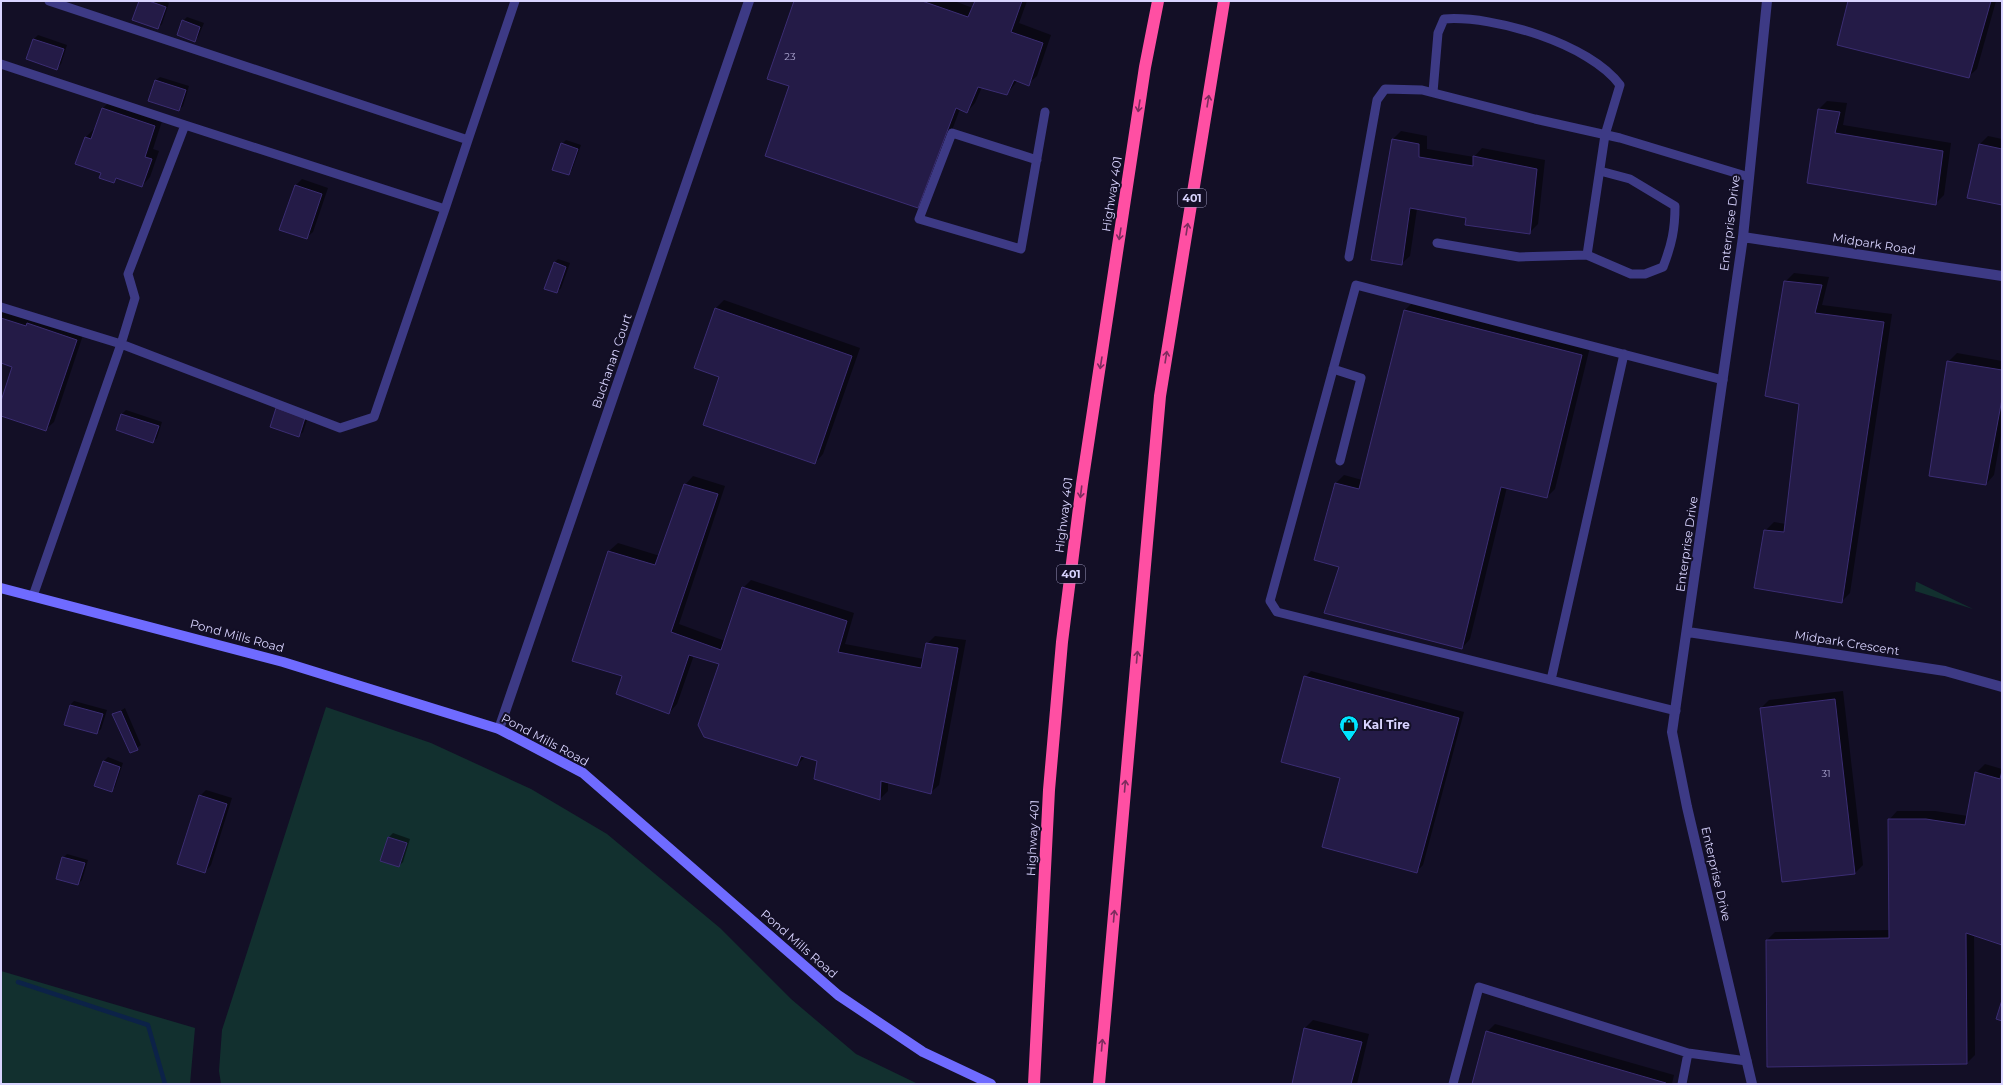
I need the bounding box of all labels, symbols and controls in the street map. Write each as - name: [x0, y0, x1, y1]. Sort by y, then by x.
- house number: 23: [784, 50, 796, 63]
- one-way arrow: [1204, 95, 1212, 108]
- one-way arrow: [1135, 99, 1143, 112]
- street label: Highway 401: [1098, 155, 1125, 233]
- street label: Enterprise Drive: [1716, 174, 1743, 272]
- road number: 401: [1178, 189, 1206, 207]
- one-way arrow: [1183, 223, 1191, 236]
- one-way arrow: [1116, 227, 1124, 240]
- street label: Midpark Road: [1831, 229, 1917, 258]
- street label: Buchanan Court: [588, 311, 635, 410]
- one-way arrow: [1163, 351, 1171, 364]
- one-way arrow: [1096, 356, 1104, 369]
- street label: Highway 401: [1051, 476, 1076, 554]
- one-way arrow: [1077, 485, 1085, 498]
- street label: Enterprise Drive: [1672, 495, 1701, 593]
- road number: 401: [1057, 565, 1085, 583]
- street label: Pond Mills Road: [188, 616, 286, 655]
- street label: Midpark Crescent: [1793, 627, 1901, 658]
- one-way arrow: [1133, 651, 1141, 664]
- street label: Pond Mills Road: [499, 710, 592, 769]
- shop icon: Kal Tire: [1338, 714, 1360, 742]
- place label: Kal Tire: [1363, 717, 1410, 732]
- house number: 31: [1821, 767, 1831, 780]
- one-way arrow: [1122, 780, 1129, 793]
- street label: Highway 401: [1023, 800, 1042, 876]
- street label: Enterprise Drive: [1698, 825, 1735, 923]
- street label: Pond Mills Road: [758, 906, 841, 981]
- one-way arrow: [1110, 910, 1117, 923]
- one-way arrow: [1098, 1039, 1106, 1052]

